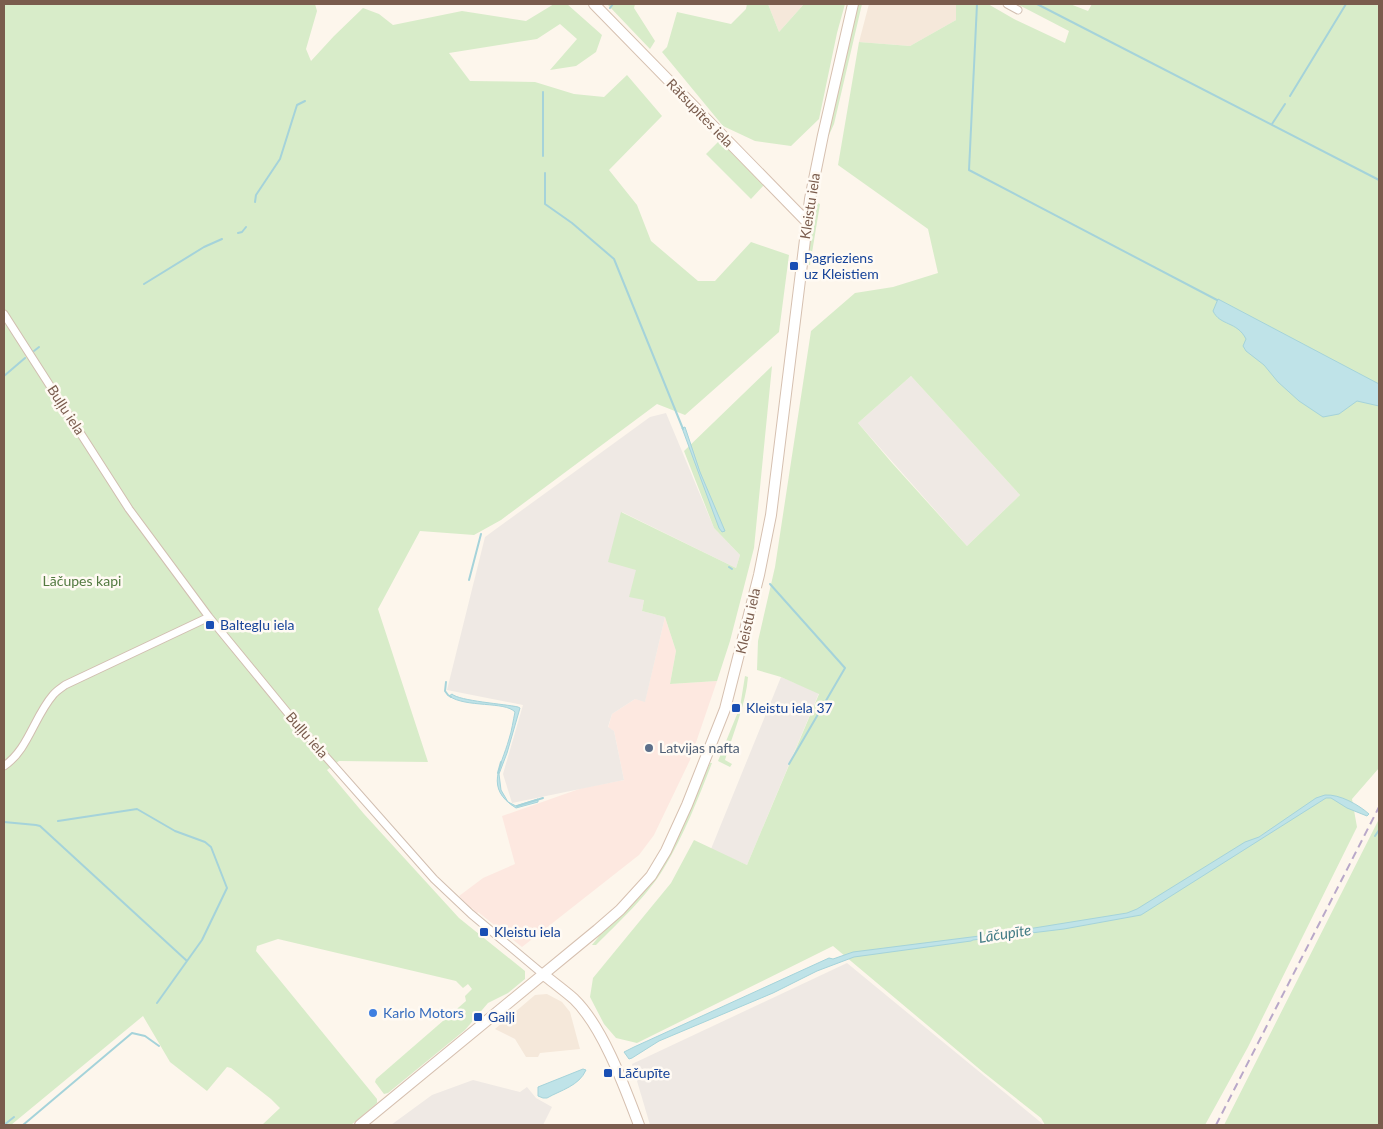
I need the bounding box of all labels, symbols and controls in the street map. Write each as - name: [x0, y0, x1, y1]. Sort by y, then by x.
- street label: Rātsupītes iela: [663, 75, 737, 150]
- street label: Kleistu iela: [796, 172, 823, 240]
- place label: Pagrieziens uz Kleistiem: [804, 249, 879, 282]
- marker: Pagrieziens uz Kleistiem: [788, 260, 800, 272]
- street label: Buļļu iela: [44, 382, 89, 438]
- park label: Lāčupes kapi: [43, 572, 121, 589]
- street label: Kleistu iela: [732, 586, 763, 655]
- place label: Baltegļu iela: [220, 616, 295, 633]
- marker: Baltegļu iela: [204, 619, 216, 631]
- place label: Kleistu iela 37: [746, 699, 833, 716]
- marker: Kleistu iela 37: [730, 702, 742, 714]
- street label: Buļļu iela: [283, 708, 332, 761]
- place label: Latvijas nafta: [659, 739, 740, 756]
- marker: Latvijas nafta: [643, 742, 655, 754]
- water label: Lāčupīte: [977, 920, 1032, 946]
- place label: Kleistu iela: [494, 923, 561, 940]
- marker: Kleistu iela: [478, 926, 490, 938]
- place label: Karlo Motors: [383, 1004, 464, 1021]
- marker: Karlo Motors: [367, 1007, 379, 1019]
- place label: Gaiļi: [488, 1008, 515, 1025]
- marker: Gaiļi: [472, 1011, 484, 1023]
- place label: Lāčupīte: [618, 1064, 670, 1081]
- marker: Lāčupīte: [602, 1067, 614, 1079]

